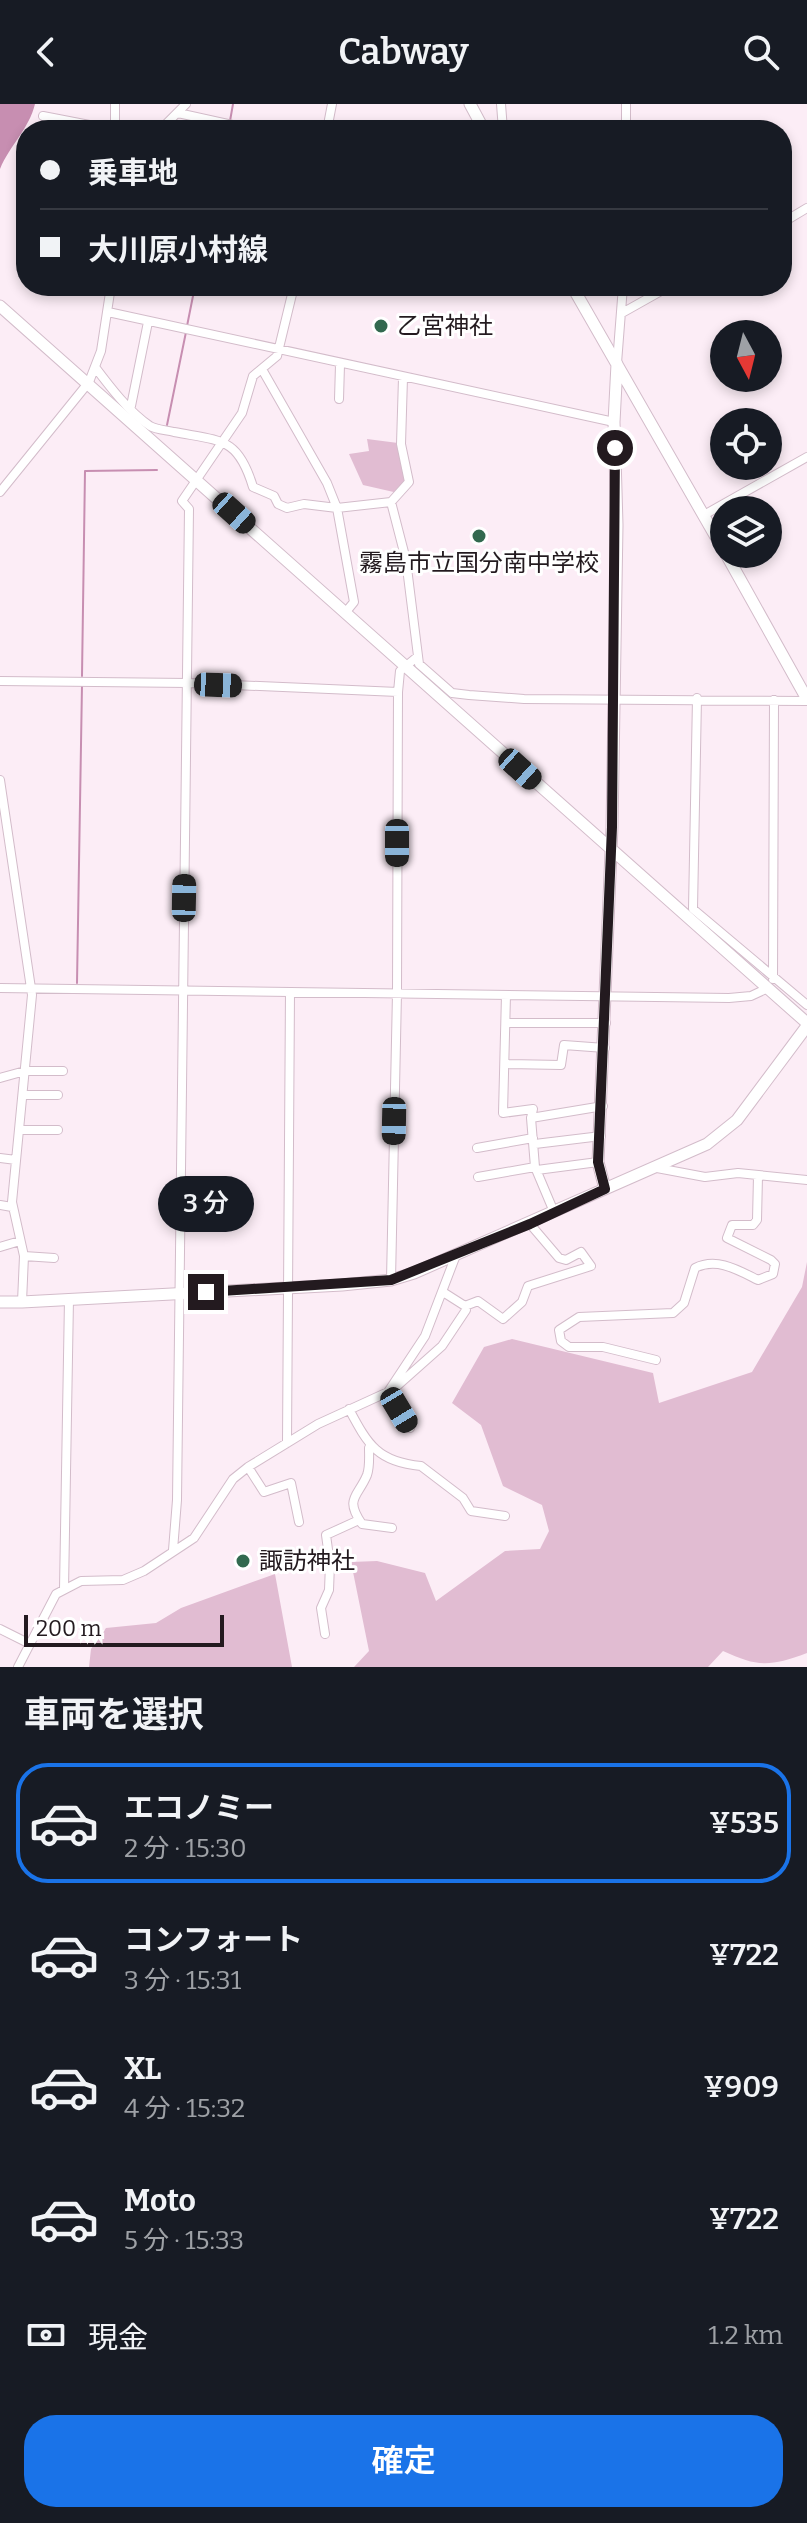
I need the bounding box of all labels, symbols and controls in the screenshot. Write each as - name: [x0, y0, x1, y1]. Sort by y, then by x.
- icon: back: [24, 30, 68, 74]
- text: Cabway: [338, 30, 469, 74]
- icon: search: [739, 30, 783, 74]
- text: 乗車地: [88, 155, 178, 191]
- text: 大川原小村線: [88, 232, 268, 268]
- place label: 乙宮神社: [397, 312, 493, 340]
- marker: 乙宮神社: [372, 317, 390, 335]
- north arrow: [710, 320, 782, 392]
- map controls: [710, 320, 782, 568]
- button: locate: [710, 408, 782, 480]
- route start: [597, 430, 633, 466]
- car: [208, 488, 260, 538]
- button: layers: [710, 496, 782, 568]
- marker: 霧島市立国分南中学校: [470, 527, 488, 545]
- place label: 霧島市立国分南中学校: [359, 549, 599, 577]
- car: [194, 672, 242, 698]
- car: [494, 744, 546, 794]
- car: [385, 819, 409, 867]
- car: [172, 874, 196, 922]
- car: [382, 1097, 406, 1145]
- callout: 3 分: [158, 1176, 254, 1232]
- text: 3 分: [183, 1188, 229, 1219]
- route end: [188, 1274, 224, 1310]
- car: [376, 1383, 422, 1437]
- place label: 諏訪神社: [259, 1547, 355, 1575]
- marker: 諏訪神社: [234, 1552, 252, 1570]
- scale bar: [24, 1611, 224, 1647]
- text: 200 m: [36, 1615, 102, 1642]
- text: 車両を選択: [24, 1693, 204, 1737]
- icon: car: [28, 1787, 100, 1859]
- text: エコノミー: [124, 1790, 274, 1826]
- text: ¥535: [709, 1805, 779, 1841]
- text: 2 分 · 15:30: [124, 1833, 247, 1864]
- icon: car: [28, 1919, 100, 1991]
- text: コンフォート: [124, 1922, 303, 1958]
- text: ¥722: [709, 1937, 779, 1973]
- text: 3 分 · 15:31: [124, 1965, 241, 1996]
- icon: car: [28, 2051, 100, 2123]
- text: XL: [124, 2051, 161, 2087]
- text: ¥909: [703, 2069, 779, 2105]
- text: 4 分 · 15:32: [124, 2093, 245, 2124]
- icon: car: [28, 2183, 100, 2255]
- text: Moto: [124, 2183, 196, 2219]
- text: ¥722: [709, 2201, 779, 2237]
- text: 5 分 · 15:33: [124, 2225, 244, 2256]
- icon: cash: [24, 2313, 68, 2357]
- text: 現金: [88, 2320, 148, 2356]
- text: 1.2 km: [708, 2320, 783, 2351]
- button: 確定: [24, 2415, 783, 2507]

